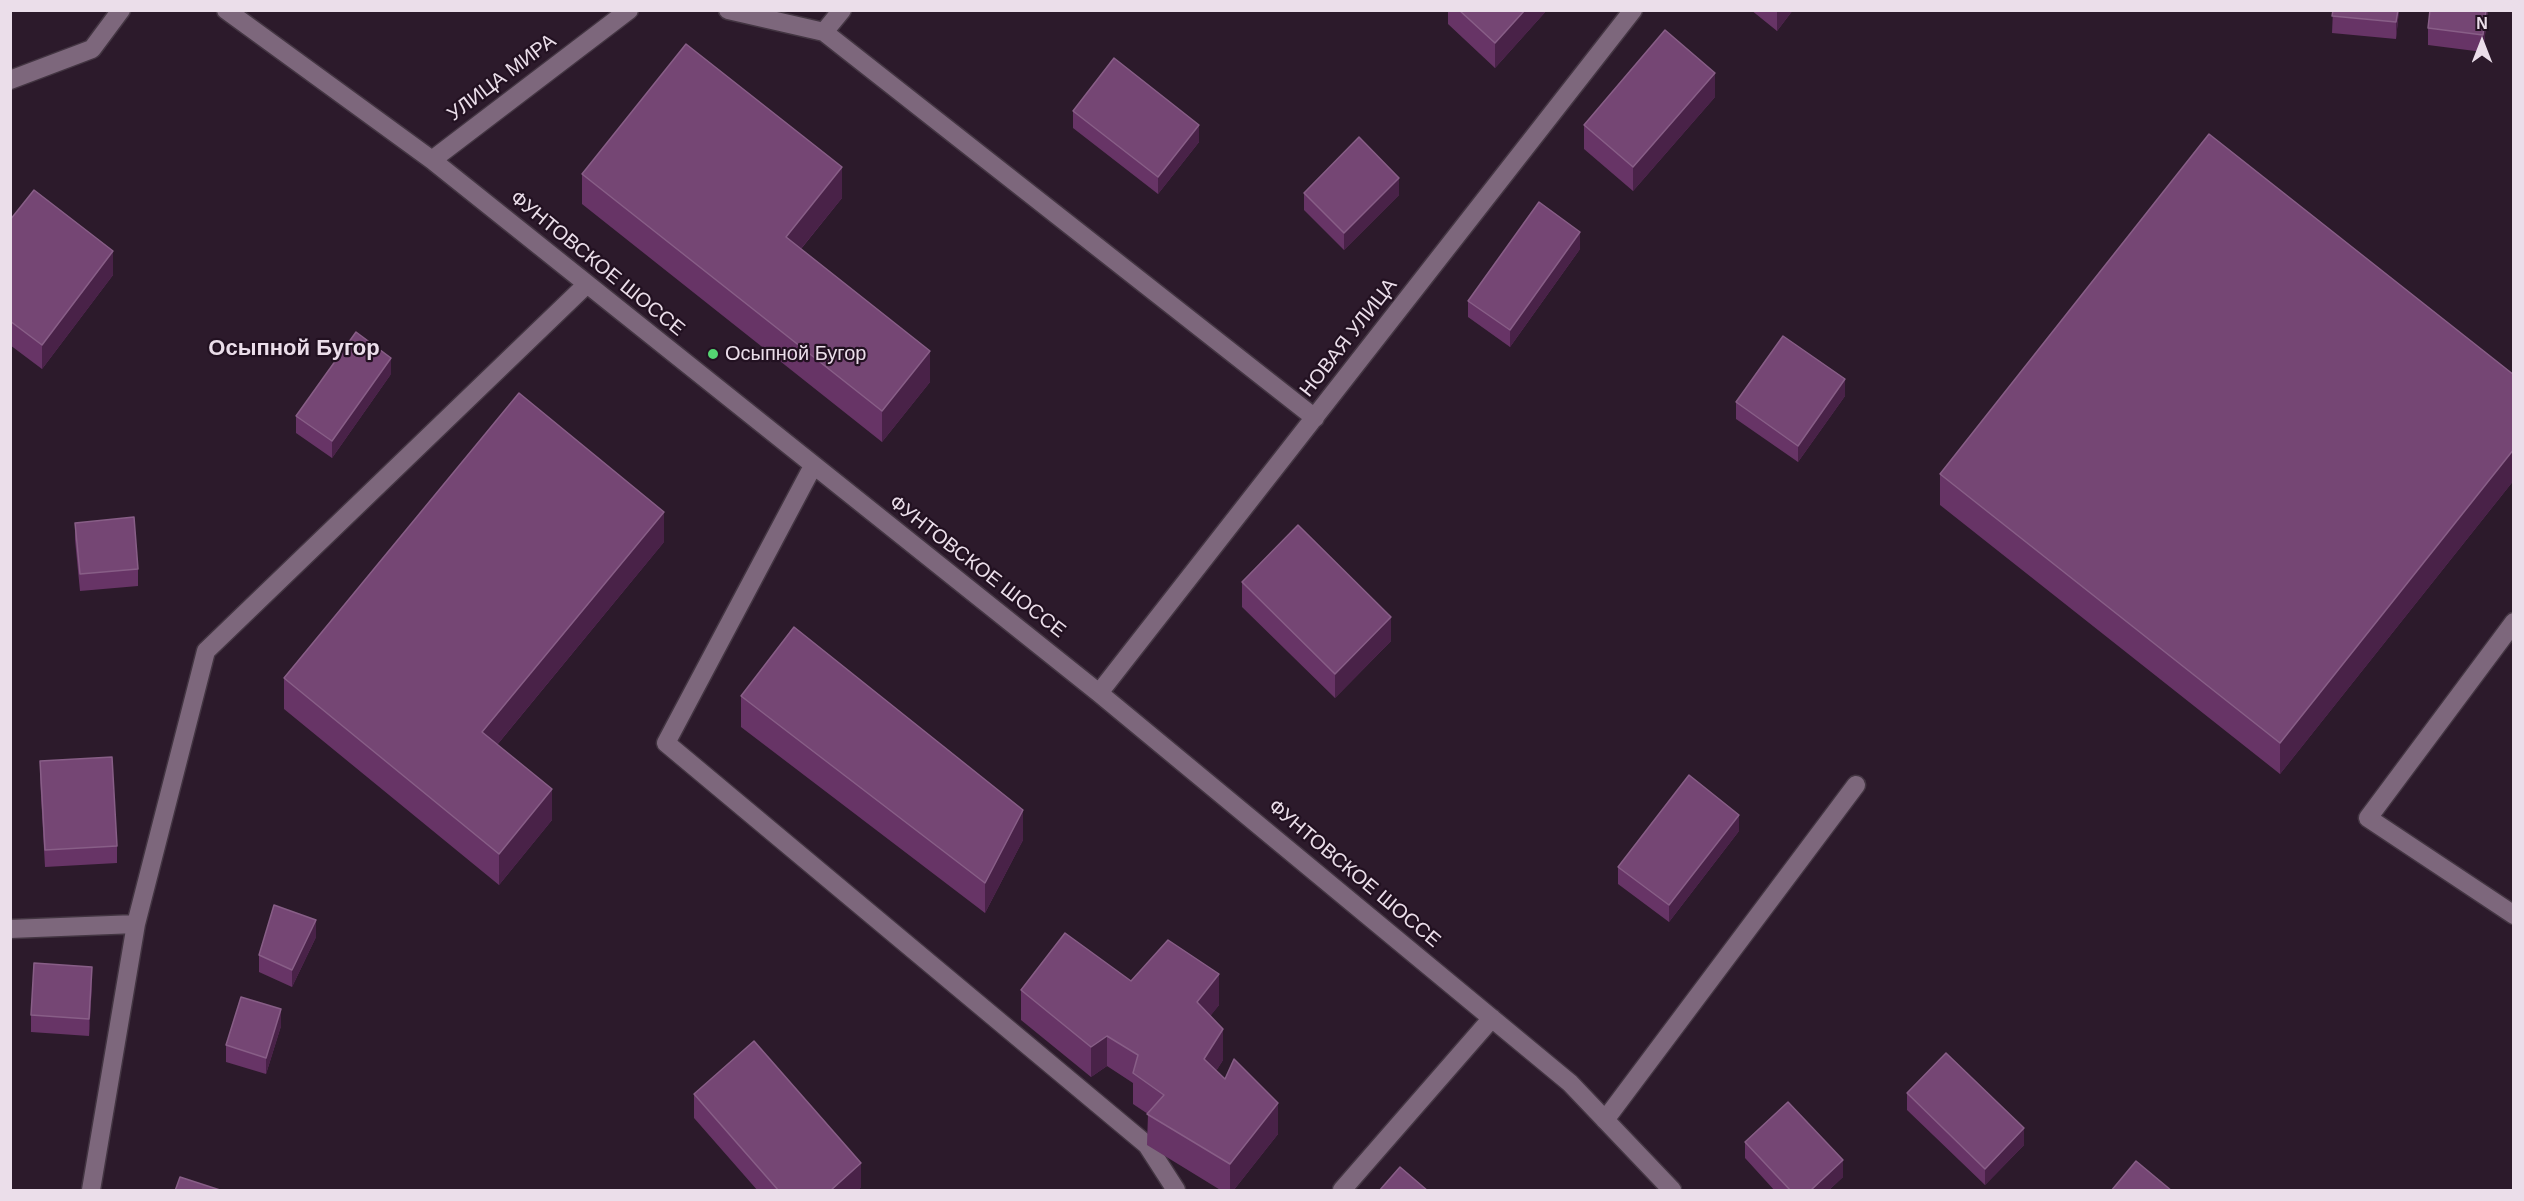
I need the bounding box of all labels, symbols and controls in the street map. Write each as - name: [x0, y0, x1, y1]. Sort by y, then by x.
- north arrow: [2452, 12, 2512, 72]
- text: N: [2476, 15, 2488, 32]
- street label: УЛИЦА МИРА: [443, 29, 561, 127]
- street label: ФУНТОВСКОЕ ШОССЕ: [505, 186, 689, 342]
- street label: НОВАЯ УЛИЦА: [1295, 274, 1403, 402]
- district label: Осыпной Бугор: [208, 336, 380, 362]
- place label: Осыпной Бугор: [725, 342, 866, 366]
- marker: Осыпной Бугор: [706, 347, 720, 361]
- street label: ФУНТОВСКОЕ ШОССЕ: [884, 491, 1070, 643]
- street label: ФУНТОВСКОЕ ШОССЕ: [1263, 795, 1445, 953]

